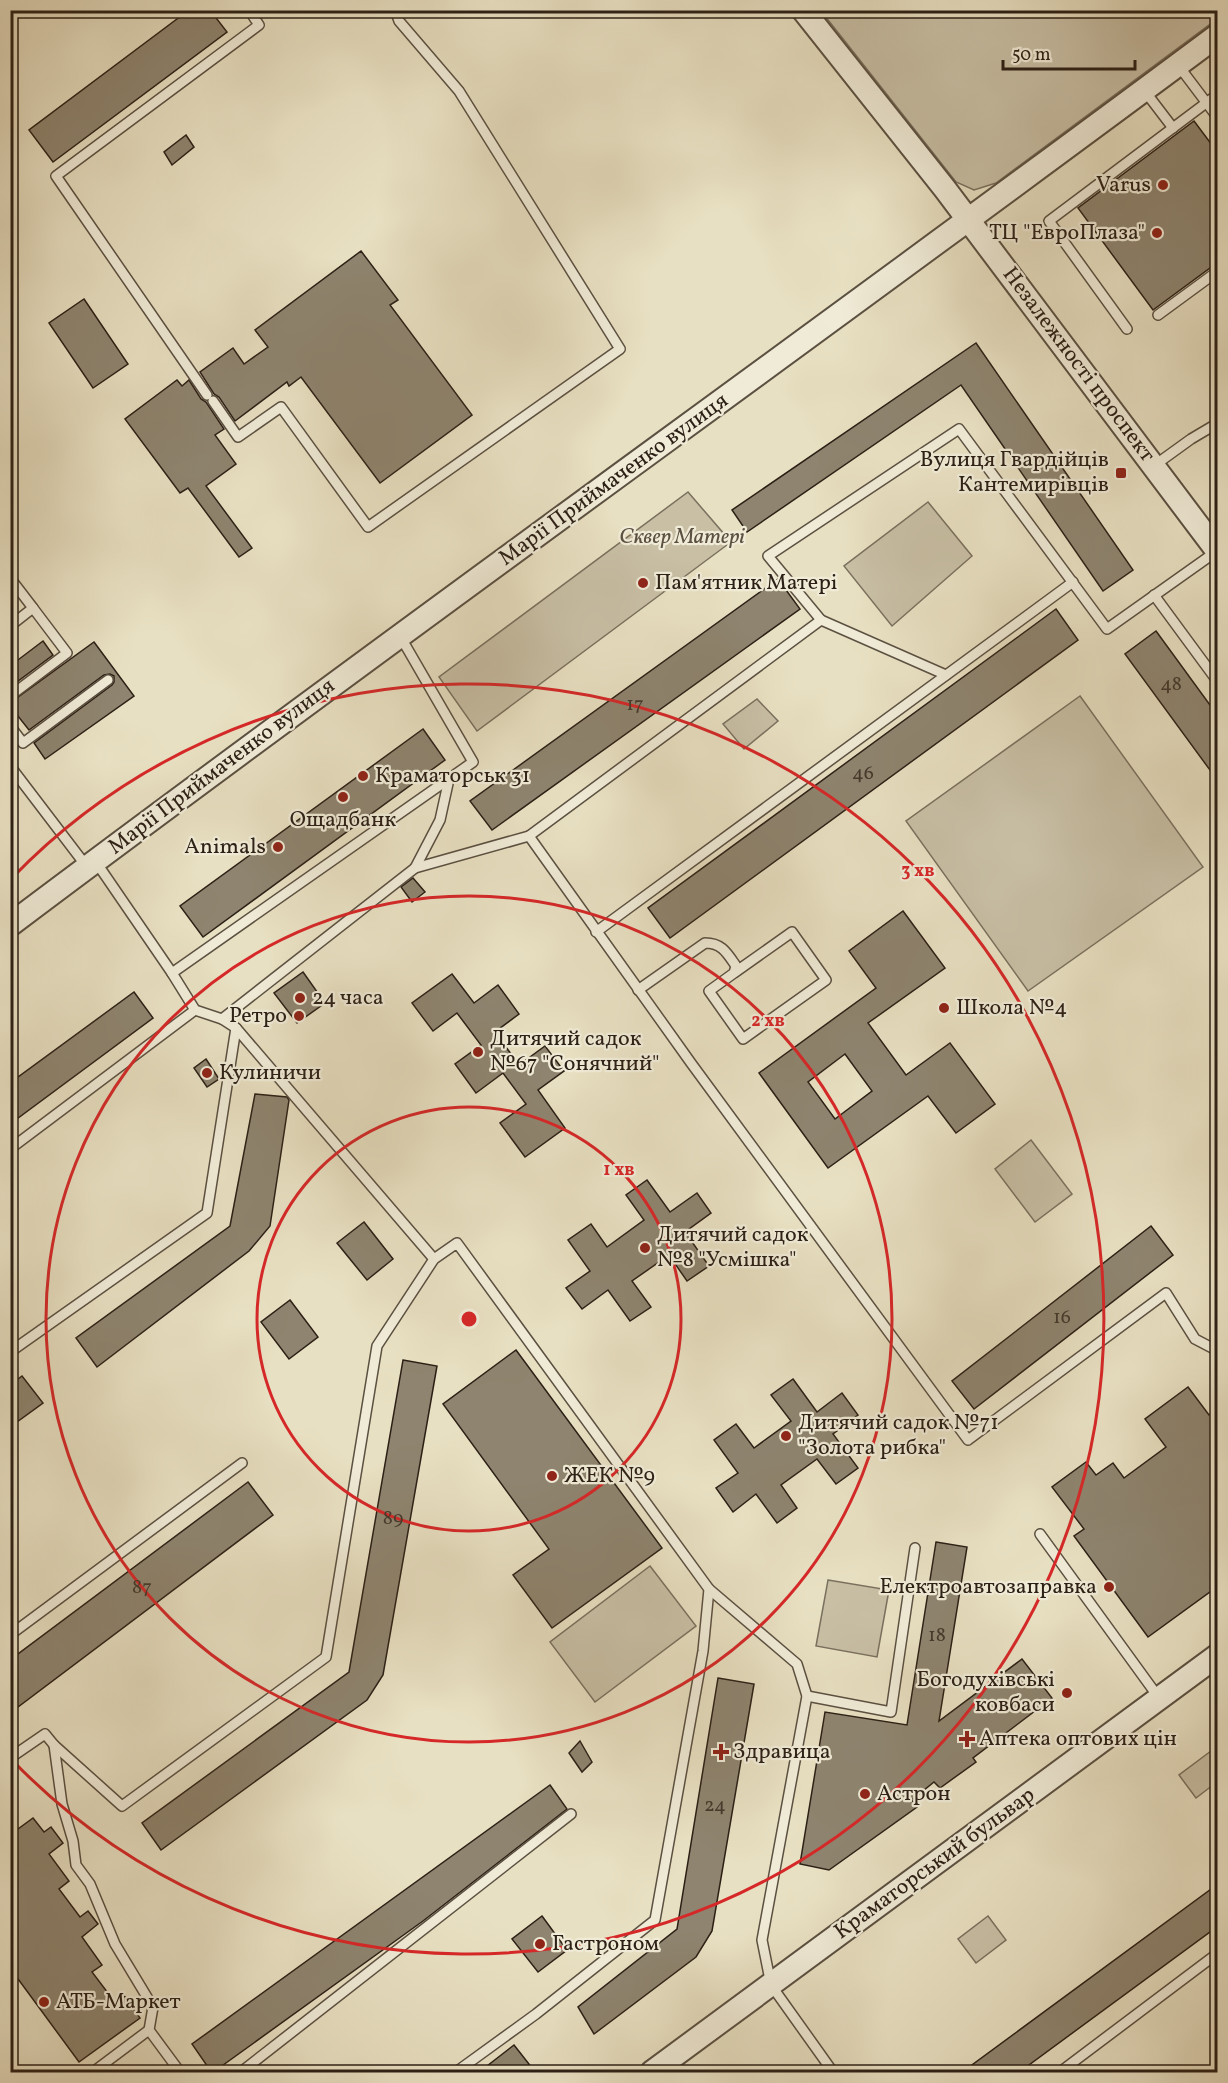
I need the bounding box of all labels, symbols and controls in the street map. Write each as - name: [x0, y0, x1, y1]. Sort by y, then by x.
- scale bar: [1003, 33, 1135, 71]
- text: 50 m: [1012, 43, 1051, 68]
- place label: Varus: [1096, 170, 1151, 201]
- marker: Varus: [1156, 178, 1170, 192]
- place label: ТЦ "ЕвроПлаза": [989, 218, 1145, 249]
- marker: ТЦ "ЕвроПлаза": [1150, 226, 1164, 240]
- street label: Незалежності проспект: [994, 261, 1162, 469]
- street label: Марії Приймаченко вулиця: [493, 386, 735, 574]
- place label: Вулиця Гвардійців Кантемирівців: [920, 445, 1109, 501]
- marker: Вулиця Гвардійців Кантемирівців: [1114, 466, 1128, 480]
- park label: Сквер Матері: [619, 522, 745, 553]
- place label: Пам'ятник Матері: [655, 568, 837, 599]
- marker: Пам'ятник Матері: [636, 576, 650, 590]
- street label: Марії Приймаченко вулиця: [102, 671, 342, 863]
- house number: 48: [1160, 671, 1182, 699]
- house number: 17: [626, 691, 644, 719]
- house number: 46: [852, 760, 874, 788]
- place label: Краматорськ 31: [375, 761, 530, 792]
- marker: Краматорськ 31: [356, 769, 370, 783]
- marker: Ощадбанк: [336, 790, 350, 804]
- place label: Ощадбанк: [290, 805, 396, 836]
- place label: Animals: [184, 832, 266, 863]
- marker: Animals: [271, 840, 285, 854]
- text: 3 хв: [901, 859, 935, 884]
- place label: 24 часа: [312, 983, 384, 1014]
- marker: 24 часа: [293, 991, 307, 1005]
- place label: Школа №4: [956, 993, 1068, 1024]
- place label: Ретро: [229, 1001, 287, 1032]
- marker: Школа №4: [937, 1001, 951, 1015]
- marker: Ретро: [292, 1009, 306, 1023]
- text: 2 хв: [751, 1009, 785, 1034]
- place label: Дитячий садок №67 "Сонячний": [490, 1024, 659, 1080]
- marker: Дитячий садок №67 "Сонячний": [471, 1045, 485, 1059]
- place label: Кулиничи: [219, 1058, 321, 1089]
- marker: Кулиничи: [200, 1066, 214, 1080]
- text: 1 хв: [603, 1158, 635, 1183]
- place label: Дитячий садок №8 "Усмішка": [657, 1220, 809, 1276]
- marker: Дитячий садок №8 "Усмішка": [638, 1241, 652, 1255]
- house number: 16: [1053, 1304, 1071, 1332]
- centre of rings: [459, 1309, 479, 1329]
- place label: Дитячий садок №71 "Золота рибка": [798, 1408, 999, 1464]
- marker: Дитячий садок №71 "Золота рибка": [779, 1429, 793, 1443]
- place label: ЖЕК №9: [564, 1461, 655, 1492]
- marker: ЖЕК №9: [545, 1469, 559, 1483]
- house number: 89: [383, 1505, 403, 1533]
- place label: Електроавтозаправка: [880, 1572, 1097, 1603]
- house number: 87: [132, 1574, 152, 1602]
- marker: Електроавтозаправка: [1102, 1580, 1116, 1594]
- house number: 18: [928, 1622, 946, 1650]
- place label: Богодухівські ковбаси: [916, 1665, 1055, 1721]
- marker: Богодухівські ковбаси: [1060, 1686, 1074, 1700]
- place label: Аптека оптових цін: [979, 1724, 1177, 1755]
- marker: Аптека оптових цін: [960, 1732, 974, 1746]
- place label: Здравица: [733, 1737, 831, 1768]
- marker: Здравица: [714, 1745, 728, 1759]
- place label: Астрон: [877, 1779, 951, 1810]
- street label: Краматорський бульвар: [828, 1780, 1042, 1948]
- marker: Астрон: [858, 1787, 872, 1801]
- house number: 24: [704, 1792, 726, 1820]
- place label: Гастроном: [552, 1929, 659, 1960]
- marker: Гастроном: [533, 1937, 547, 1951]
- place label: АТБ-Маркет: [56, 1987, 181, 2018]
- marker: АТБ-Маркет: [37, 1995, 51, 2009]

